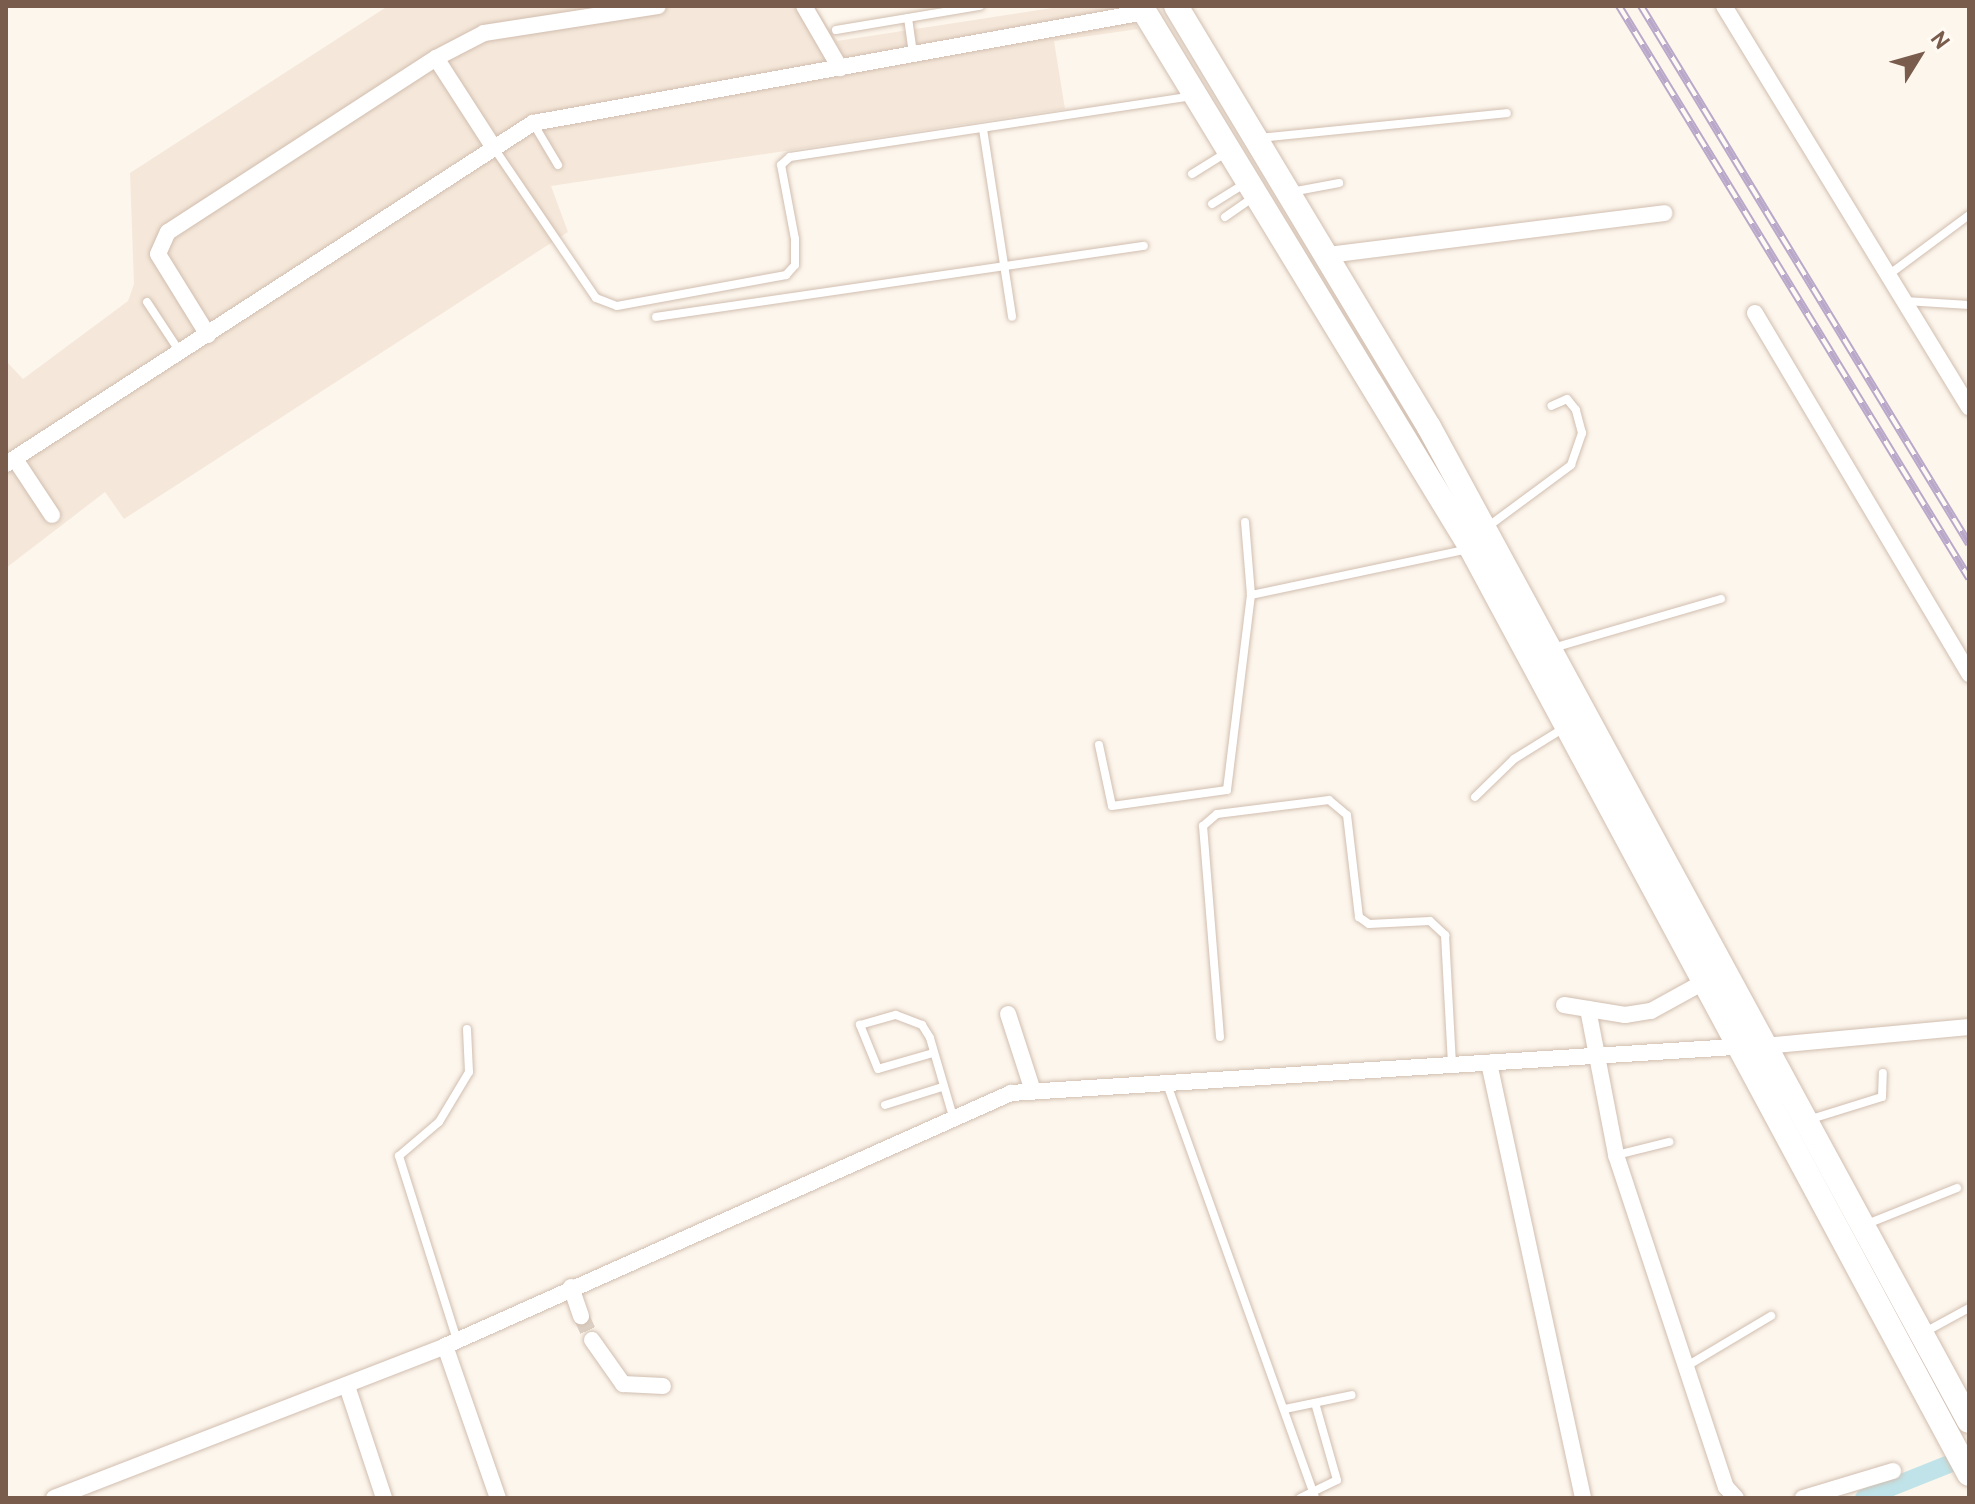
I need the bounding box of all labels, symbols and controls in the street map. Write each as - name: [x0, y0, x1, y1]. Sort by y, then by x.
- north arrow: [1879, 16, 1959, 96]
- text: N: [1923, 27, 1954, 56]

